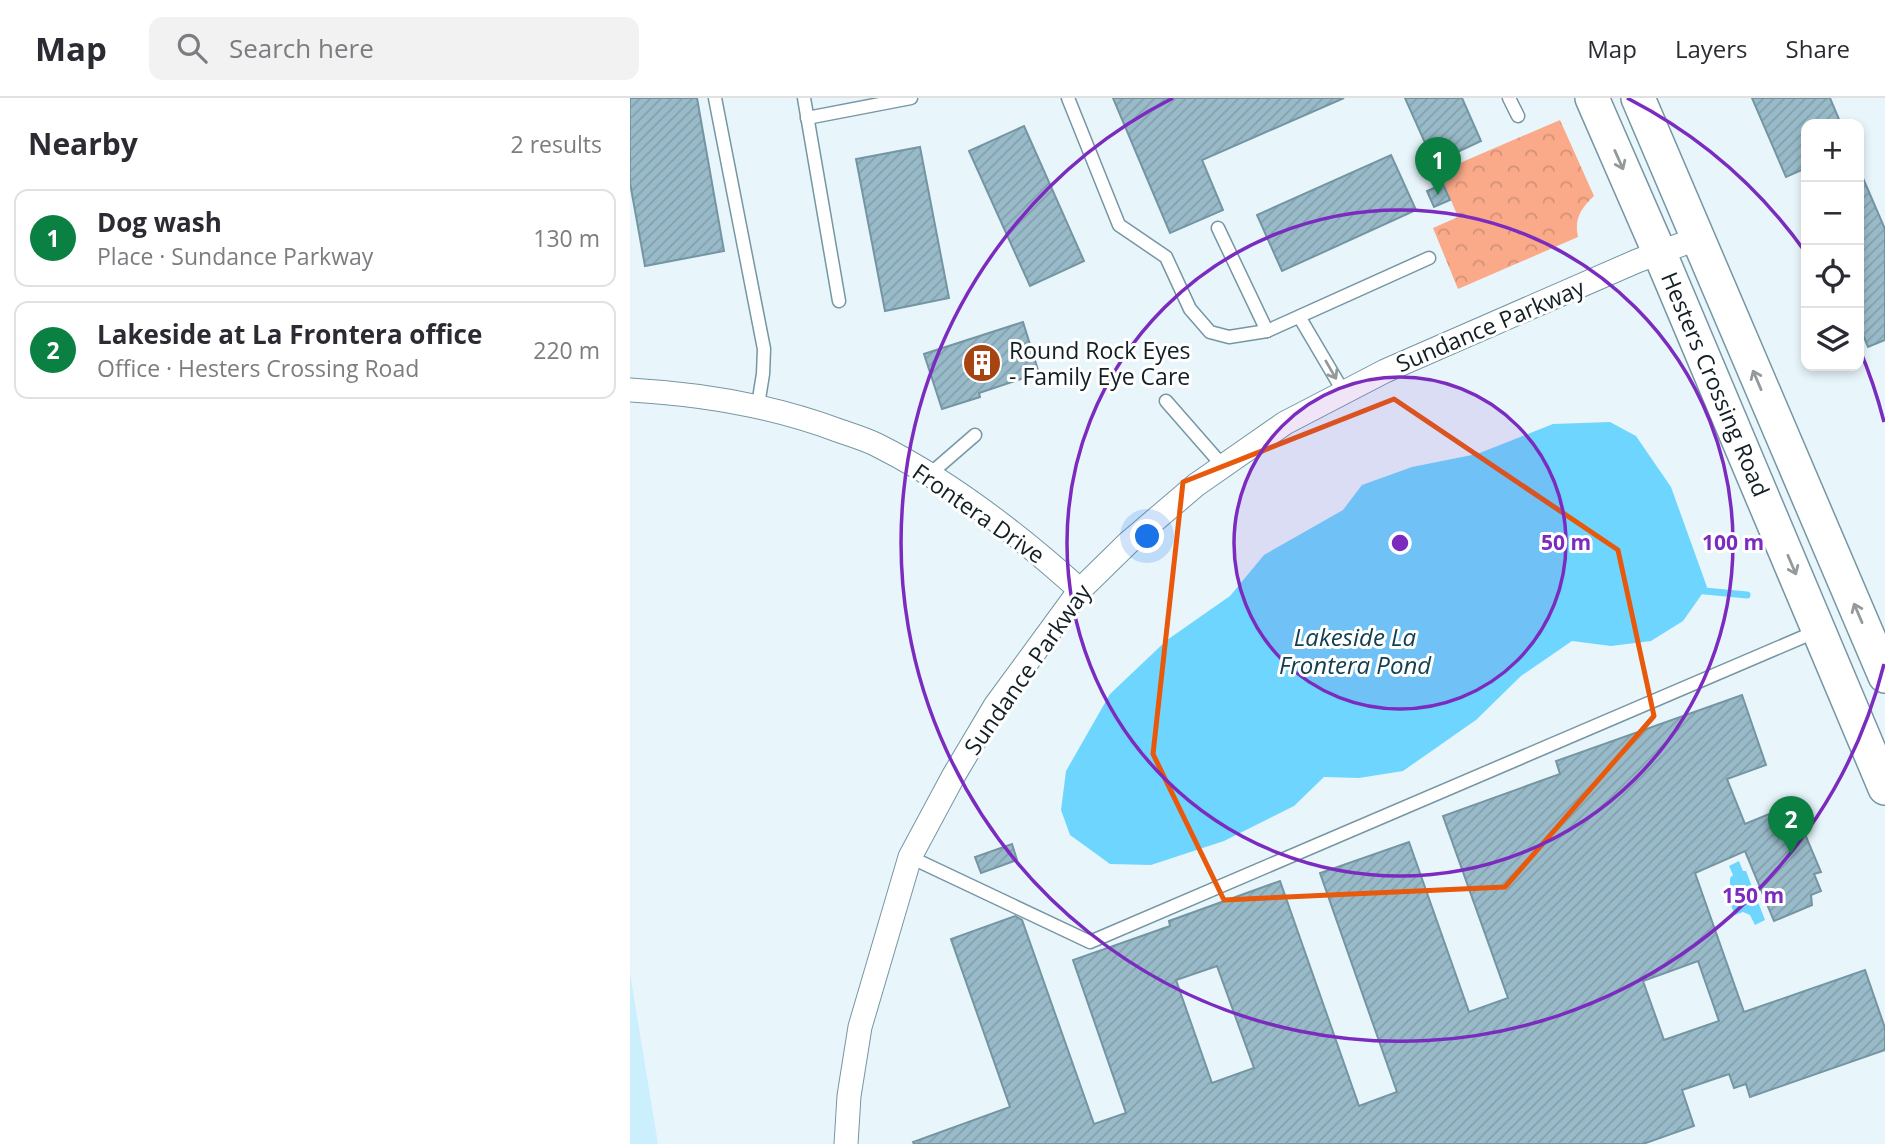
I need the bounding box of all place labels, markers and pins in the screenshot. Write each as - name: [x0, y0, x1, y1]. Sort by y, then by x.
- pin: 1: [1415, 137, 1461, 195]
- place label: Round Rock Eyes - Family Eye Care: [1009, 334, 1191, 392]
- building icon: Round Rock Eyes - Family Eye Care: [961, 342, 1003, 384]
- centre of rings: [1388, 531, 1412, 555]
- pin: 2: [1768, 796, 1814, 854]

